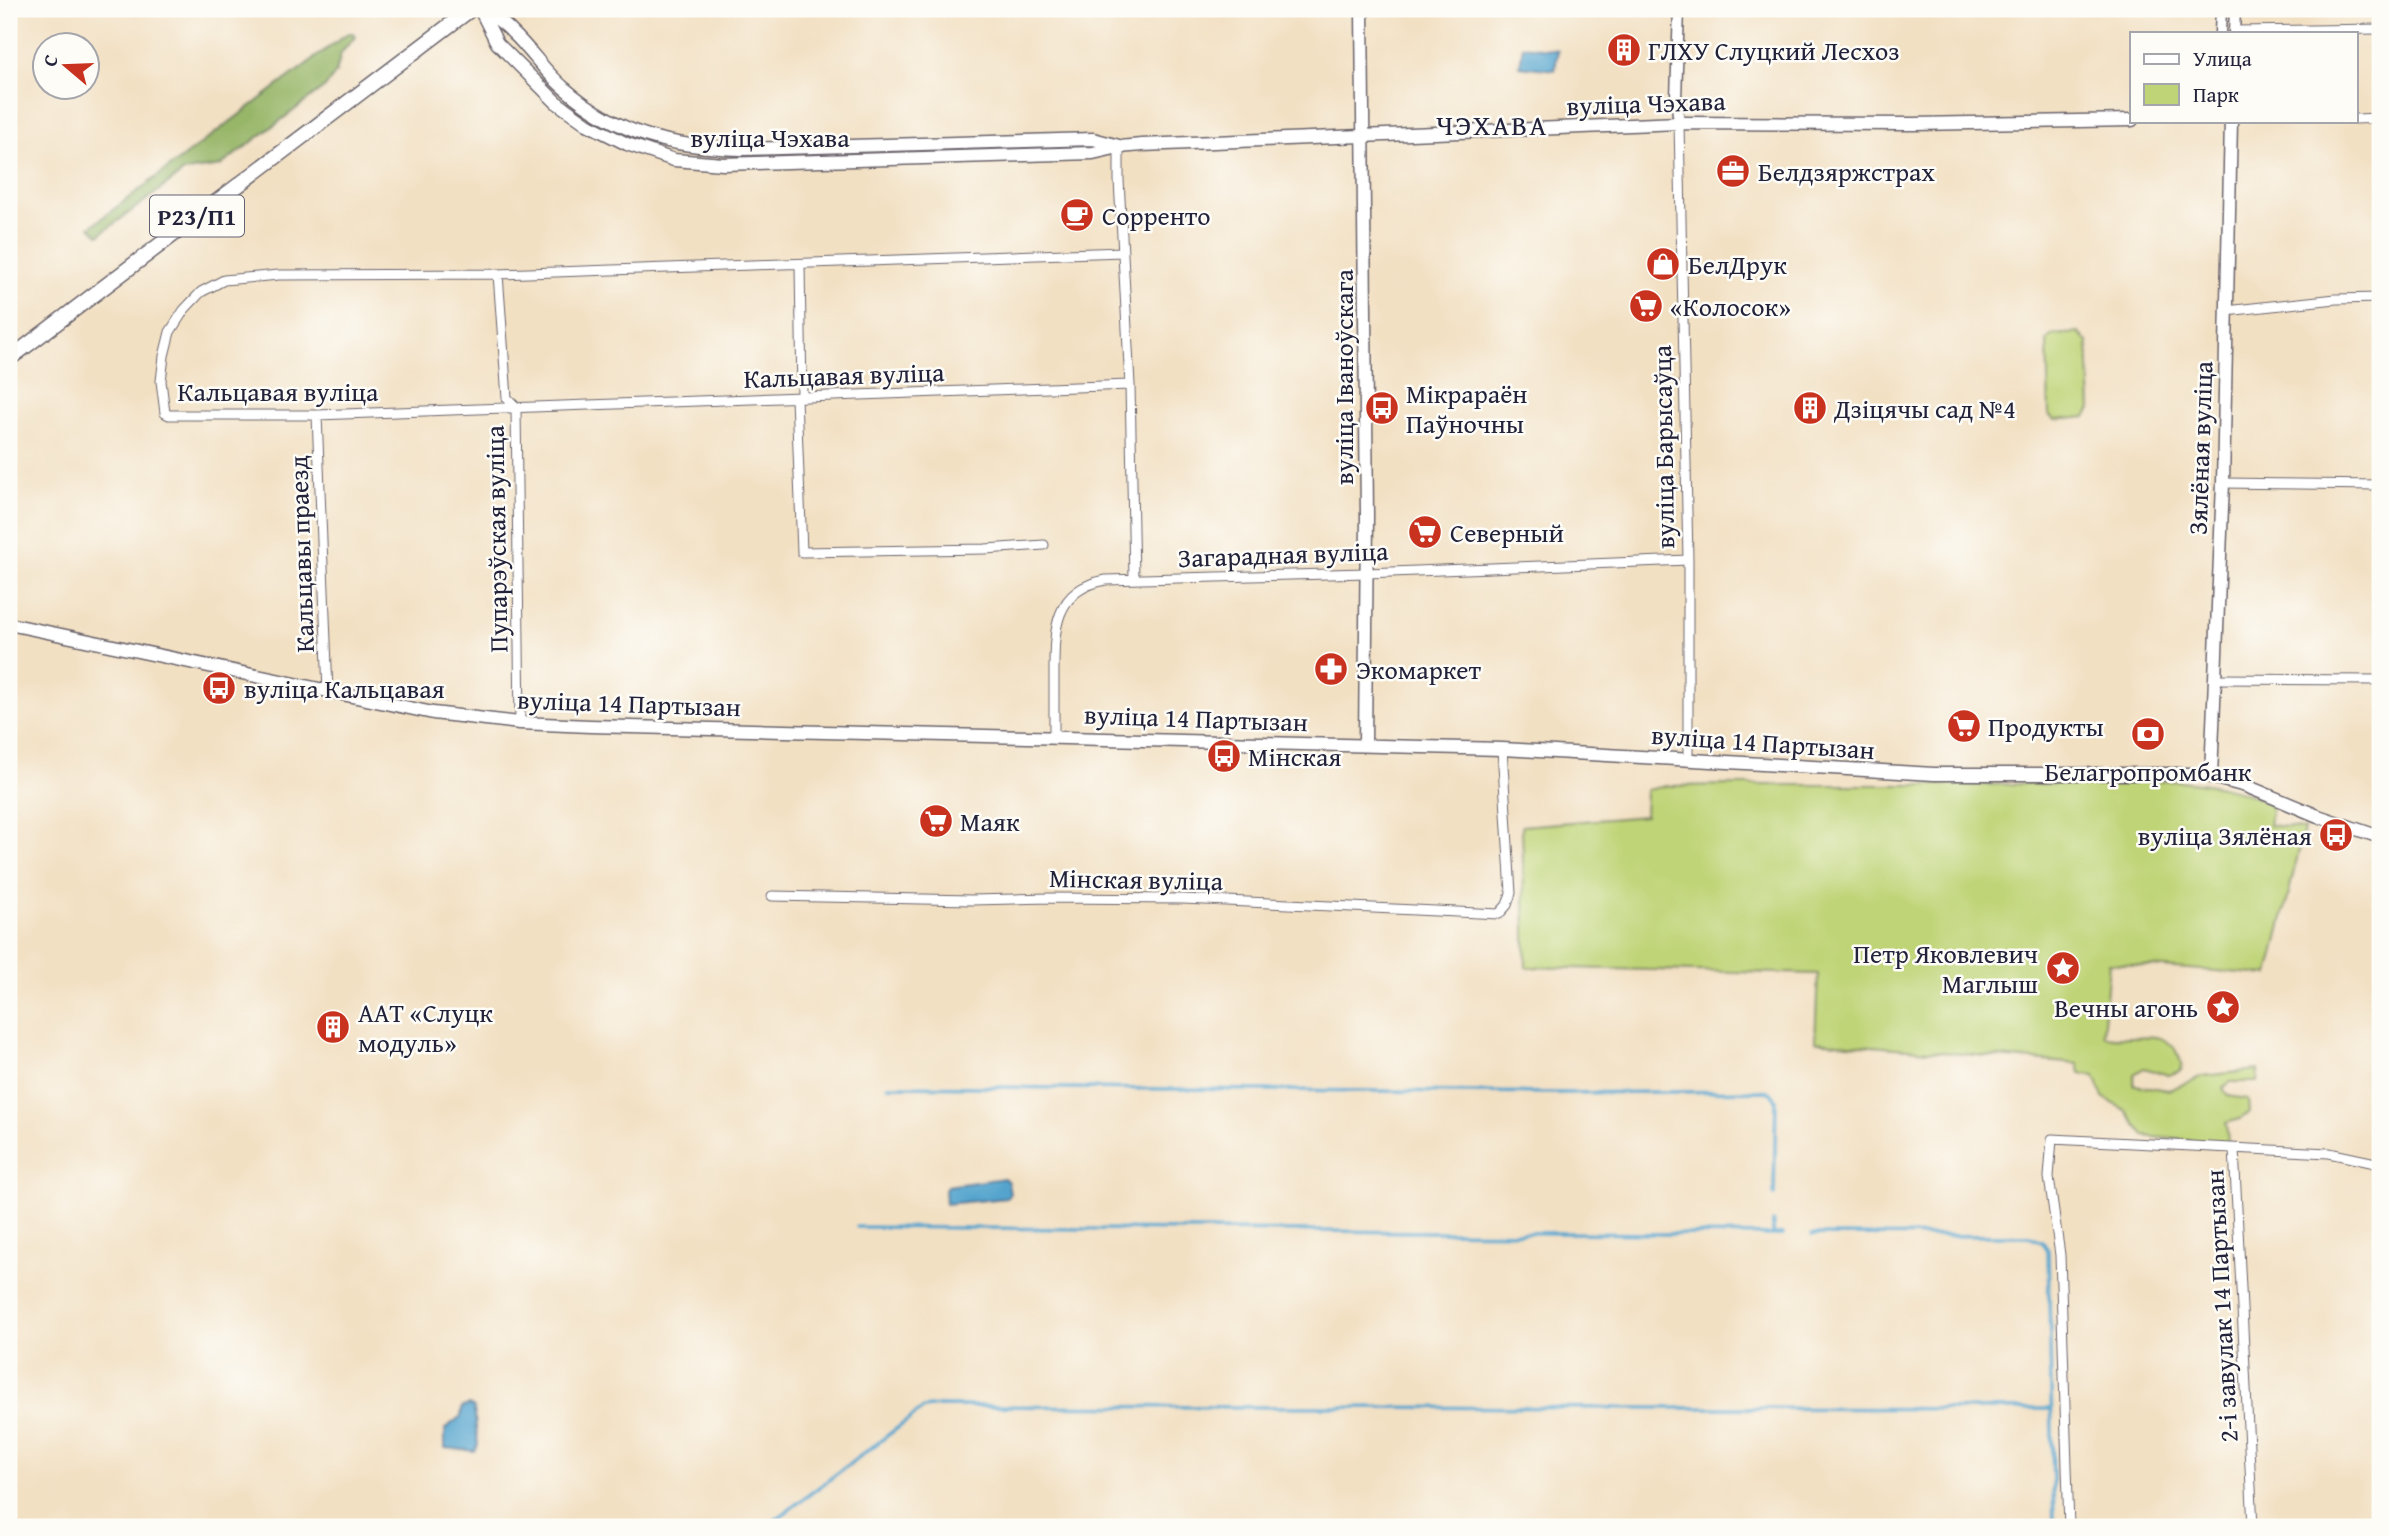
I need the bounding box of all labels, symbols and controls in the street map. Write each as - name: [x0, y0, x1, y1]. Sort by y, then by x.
- building icon: ГЛХУ Слуцкий Лесхоз: [1605, 31, 1643, 69]
- place label: ГЛХУ Слуцкий Лесхоз: [1648, 31, 1900, 70]
- north arrow: [32, 32, 102, 102]
- legend: [2130, 32, 2358, 122]
- text: Улица: [2193, 43, 2252, 74]
- text: С: [35, 51, 65, 70]
- text: Парк: [2193, 79, 2239, 110]
- street label: вуліца Чэхава: [1566, 81, 1727, 125]
- district label: ЧЭХАВА: [1436, 104, 1548, 145]
- street label: вуліца Чэхава: [690, 118, 850, 157]
- office icon: Белдзяржстрах: [1714, 152, 1752, 190]
- place label: Белдзяржстрах: [1758, 152, 1935, 191]
- road number: Р23/П1: [150, 196, 244, 236]
- cafe icon: Сорренто: [1058, 196, 1096, 234]
- place label: Сорренто: [1102, 196, 1211, 235]
- shop icon: БелДрук: [1644, 245, 1682, 283]
- place label: БелДрук: [1688, 245, 1787, 284]
- street label: вуліца Іваноўскага: [1324, 268, 1363, 485]
- supermarket icon: «Колосок»: [1627, 287, 1665, 325]
- place label: «Колосок»: [1670, 287, 1791, 326]
- street label: вуліца Барысаўца: [1642, 344, 1684, 549]
- street label: Кальцавая вуліца: [743, 352, 946, 398]
- street label: Зялёная вуліца: [2177, 360, 2223, 536]
- street label: Кальцавая вуліца: [178, 372, 379, 411]
- place label: Мікрараён Паўночны: [1406, 374, 1527, 443]
- bus stop icon: Мікрараён Паўночны: [1363, 389, 1401, 427]
- building icon: Дзіцячы сад №4: [1791, 389, 1829, 427]
- place label: Дзіцячы сад №4: [1833, 389, 2016, 428]
- street label: Пупарэўская вуліца: [475, 424, 517, 653]
- street label: Кальцавы праезд: [278, 455, 324, 653]
- supermarket icon: Северный: [1406, 513, 1444, 551]
- place label: Северный: [1450, 513, 1564, 552]
- street label: Загарадная вуліца: [1177, 531, 1390, 577]
- pharmacy icon: Экомаркет: [1312, 650, 1350, 688]
- place label: Экомаркет: [1356, 650, 1482, 689]
- bus stop icon: вуліца Кальцавая: [200, 669, 238, 707]
- place label: вуліца Кальцавая: [244, 669, 445, 708]
- street label: вуліца 14 Партызан: [516, 680, 742, 726]
- street label: вуліца 14 Партызан: [1083, 695, 1309, 741]
- supermarket icon: Продукты: [1945, 707, 1983, 745]
- place label: Продукты: [1988, 707, 2104, 746]
- street label: вуліца 14 Партызан: [1650, 715, 1876, 769]
- bank icon: Белагропромбанк: [2129, 715, 2167, 753]
- bus stop icon: Мінская: [1205, 737, 1243, 775]
- place label: Мінская: [1248, 737, 1341, 776]
- place label: Белагропромбанк: [2045, 752, 2252, 791]
- supermarket icon: Маяк: [917, 802, 955, 840]
- place label: Маяк: [960, 802, 1020, 841]
- place label: вуліца Зялёная: [2138, 816, 2312, 855]
- bus stop icon: вуліца Зялёная: [2317, 816, 2355, 854]
- street label: Мінская вуліца: [1049, 858, 1224, 900]
- place label: Петр Яковлевич Маглыш: [1853, 934, 2038, 1003]
- place icon: Петр Яковлевич Маглыш: [2044, 949, 2082, 987]
- place label: Вечны агонь: [2054, 988, 2198, 1027]
- place icon: Вечны агонь: [2204, 988, 2242, 1026]
- place label: ААТ «Слуцк модуль»: [358, 993, 493, 1062]
- building icon: ААТ «Слуцк модуль»: [314, 1008, 352, 1046]
- street label: 2-і завулак 14 Партызан: [2194, 1168, 2248, 1444]

